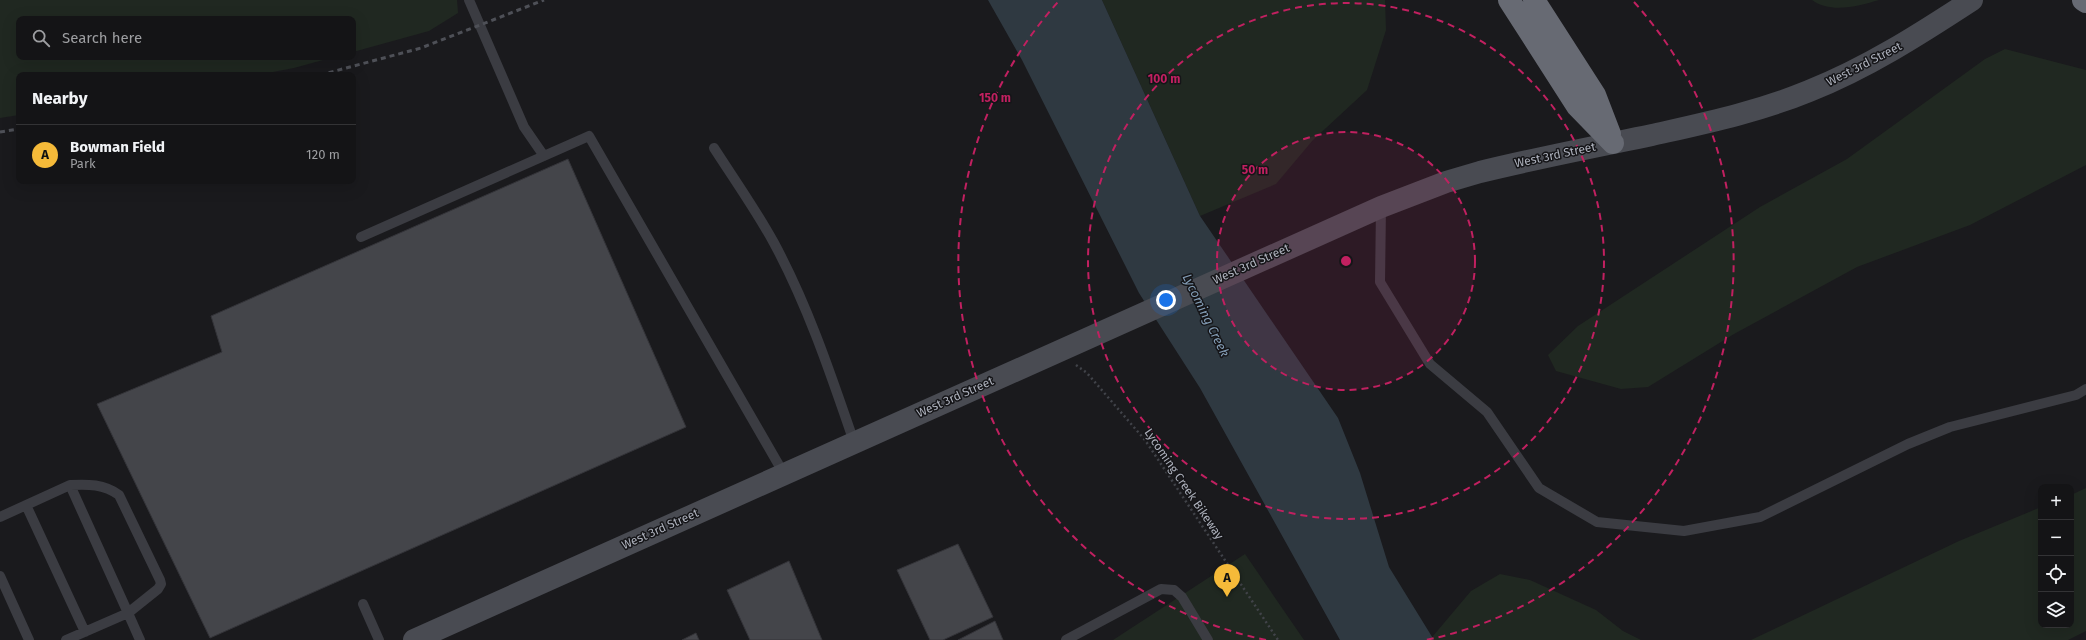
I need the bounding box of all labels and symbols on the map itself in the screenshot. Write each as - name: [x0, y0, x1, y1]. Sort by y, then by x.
- street label: West 3rd Street: [1824, 39, 1905, 89]
- text: 100 m: [1148, 72, 1180, 86]
- text: 150 m: [979, 91, 1011, 105]
- street label: West 3rd Street: [1513, 139, 1598, 170]
- text: 50 m: [1242, 163, 1268, 177]
- street label: West 3rd Street: [1210, 241, 1292, 287]
- centre of rings: [1339, 254, 1353, 268]
- water label: Lycoming Creek: [1179, 271, 1233, 359]
- your location: [1156, 290, 1176, 310]
- street label: West 3rd Street: [914, 374, 996, 420]
- street label: Lycoming Creek Bikeway: [1142, 426, 1226, 542]
- street label: West 3rd Street: [619, 506, 701, 552]
- pin: A: [1214, 564, 1240, 597]

